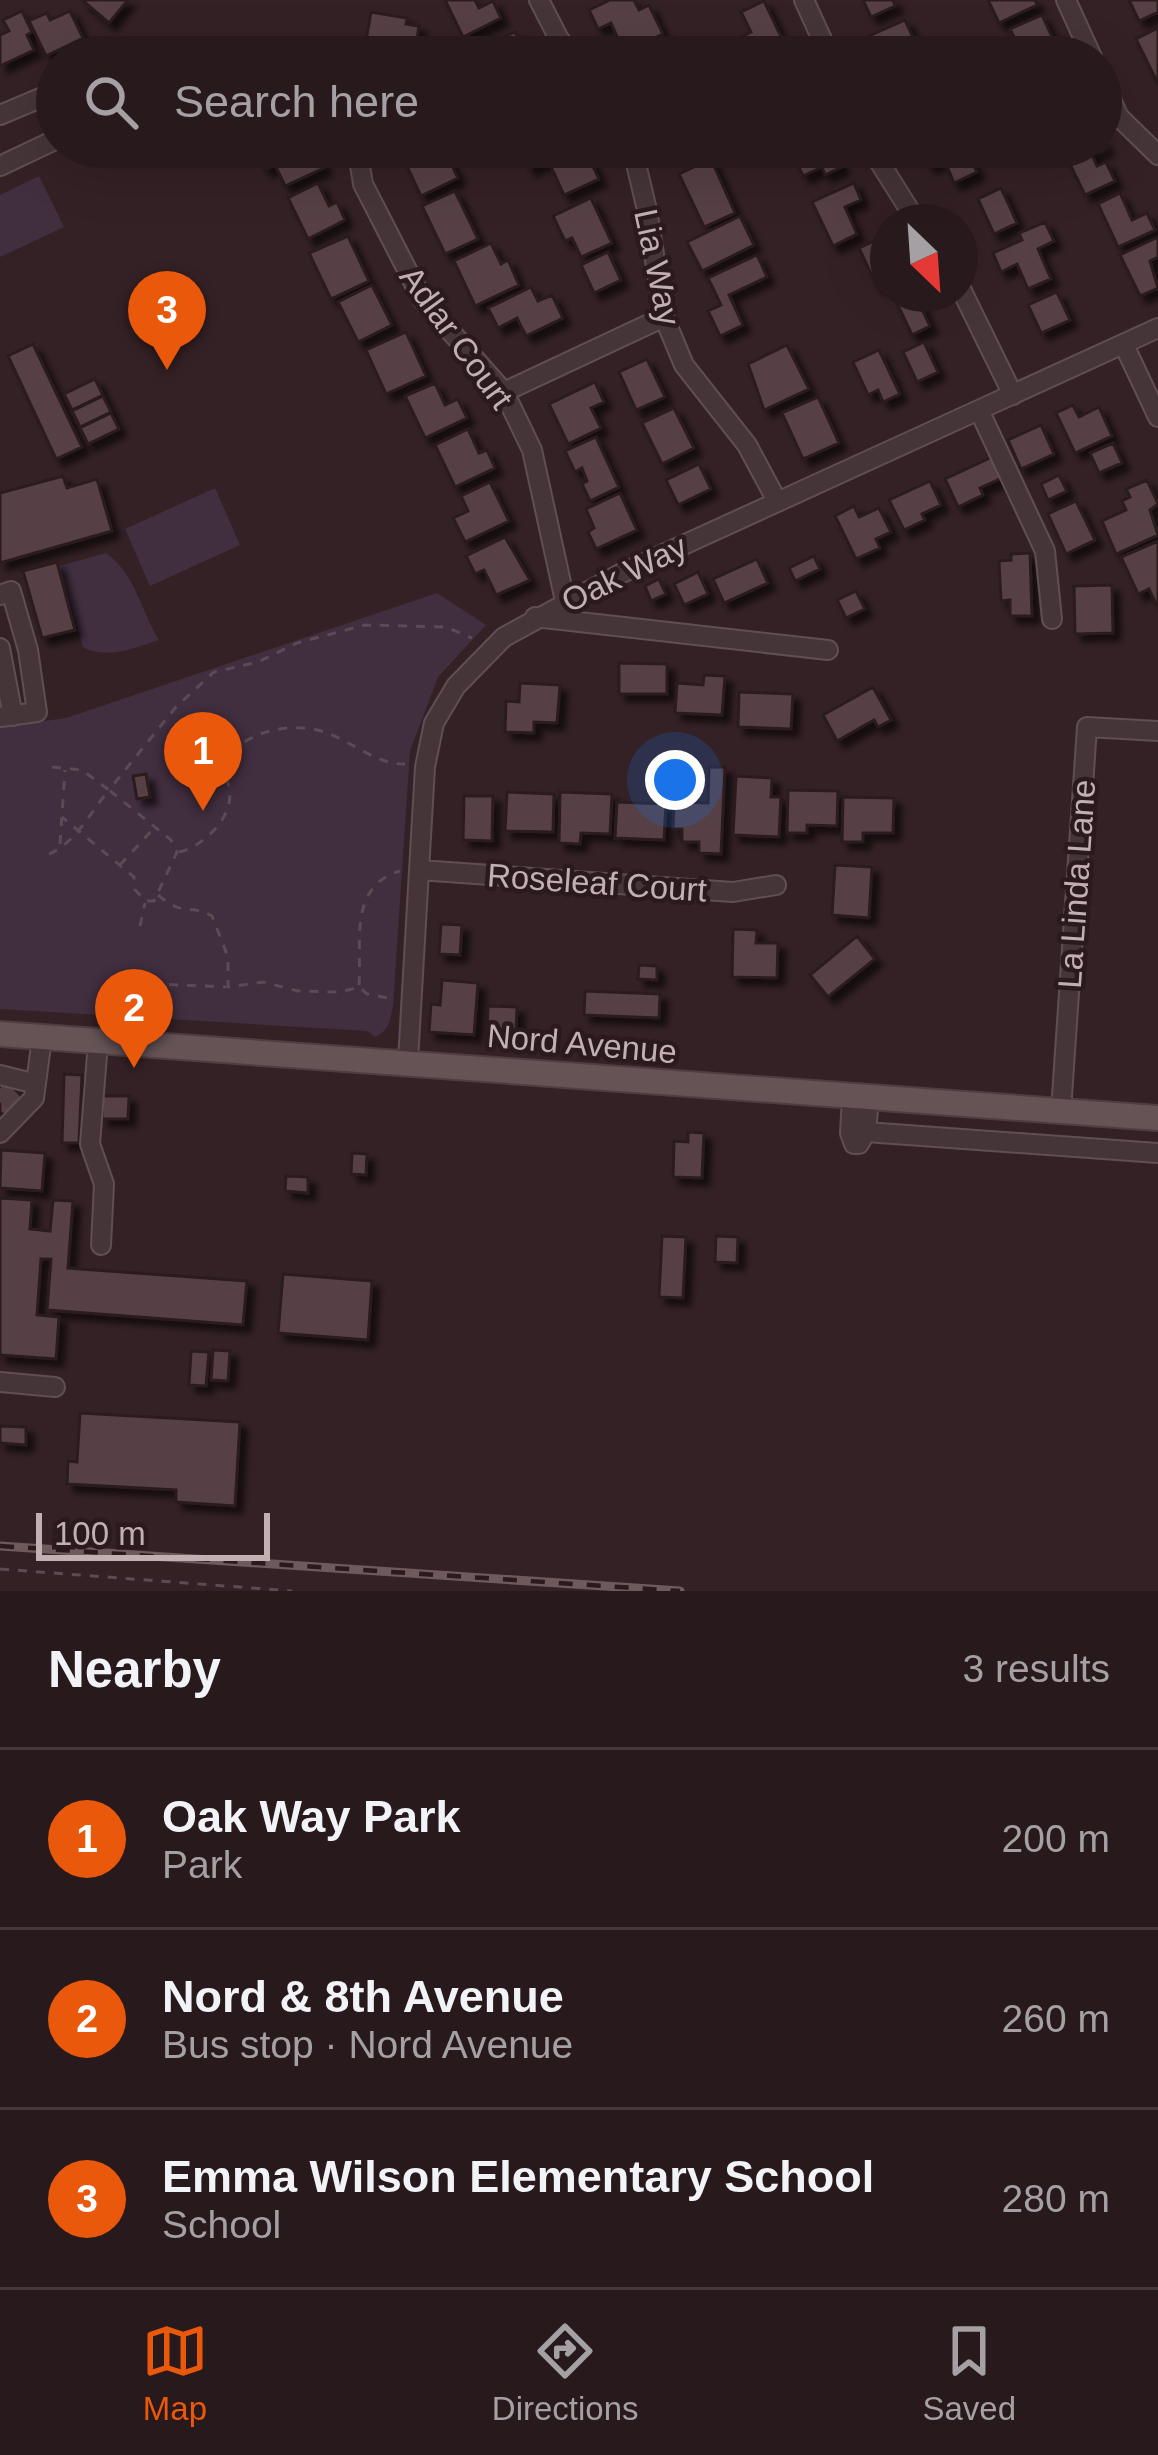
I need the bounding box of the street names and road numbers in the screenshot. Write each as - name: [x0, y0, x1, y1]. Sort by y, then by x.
- street label: Lia Way: [627, 206, 688, 329]
- street label: Adlar Court: [393, 259, 521, 416]
- street label: Oak Way: [556, 527, 693, 620]
- street label: La Linda Lane: [1051, 778, 1102, 990]
- street label: Roseleaf Court: [486, 856, 708, 909]
- street label: Nord Avenue: [486, 1017, 678, 1070]

